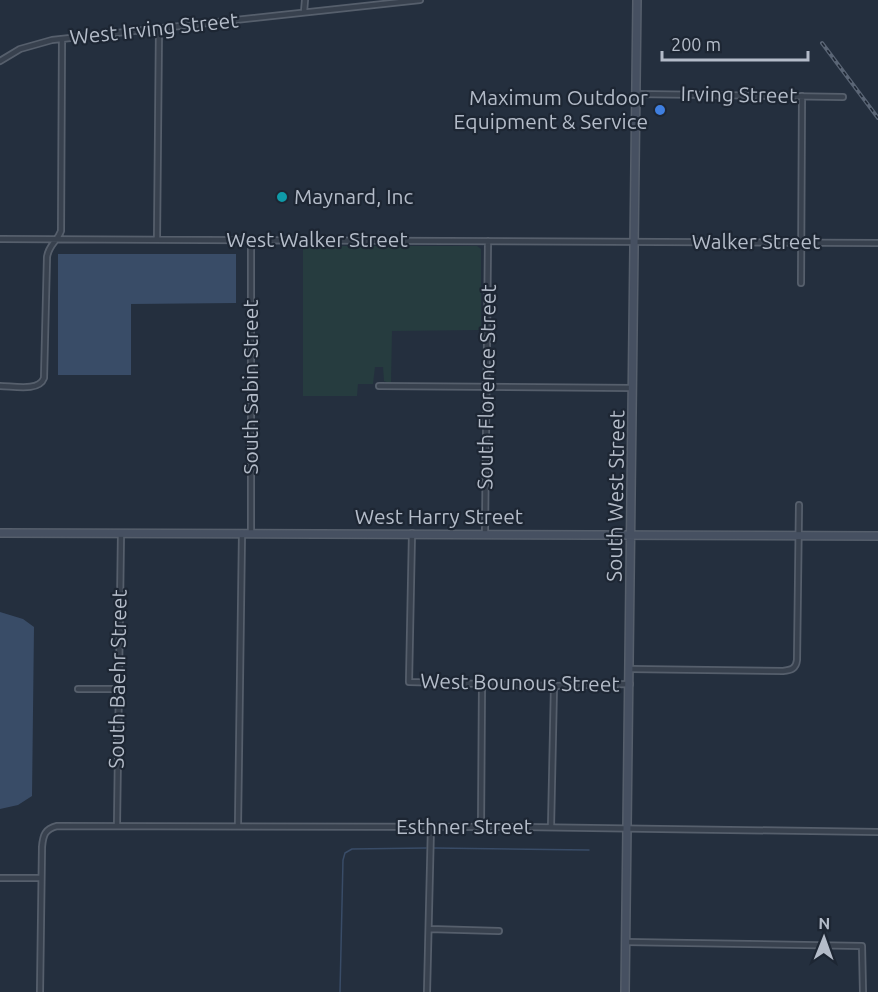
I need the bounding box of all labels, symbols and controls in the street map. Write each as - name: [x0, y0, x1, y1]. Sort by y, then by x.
- street label: West Irving Street: [68, 7, 239, 49]
- scale bar: [662, 24, 808, 62]
- text: 200 m: [671, 34, 721, 54]
- street label: Irving Street: [680, 81, 798, 107]
- place label: Maximum Outdoor Equipment & Service: [454, 85, 648, 133]
- marker: Maximum Outdoor Equipment & Service: [653, 103, 667, 117]
- place label: Maynard, Inc: [294, 184, 413, 208]
- marker: Maynard, Inc: [275, 190, 289, 204]
- street label: West Walker Street: [226, 227, 408, 251]
- street label: Walker Street: [692, 229, 820, 253]
- street label: South Florence Street: [472, 284, 500, 490]
- street label: South Sabin Street: [238, 300, 262, 474]
- street label: South West Street: [602, 410, 628, 582]
- street label: West Harry Street: [355, 504, 523, 528]
- street label: South Baehr Street: [103, 589, 131, 769]
- street label: West Bounous Street: [420, 668, 620, 696]
- street label: Esthner Street: [396, 814, 532, 838]
- north arrow: [794, 908, 854, 968]
- text: N: [818, 914, 830, 932]

